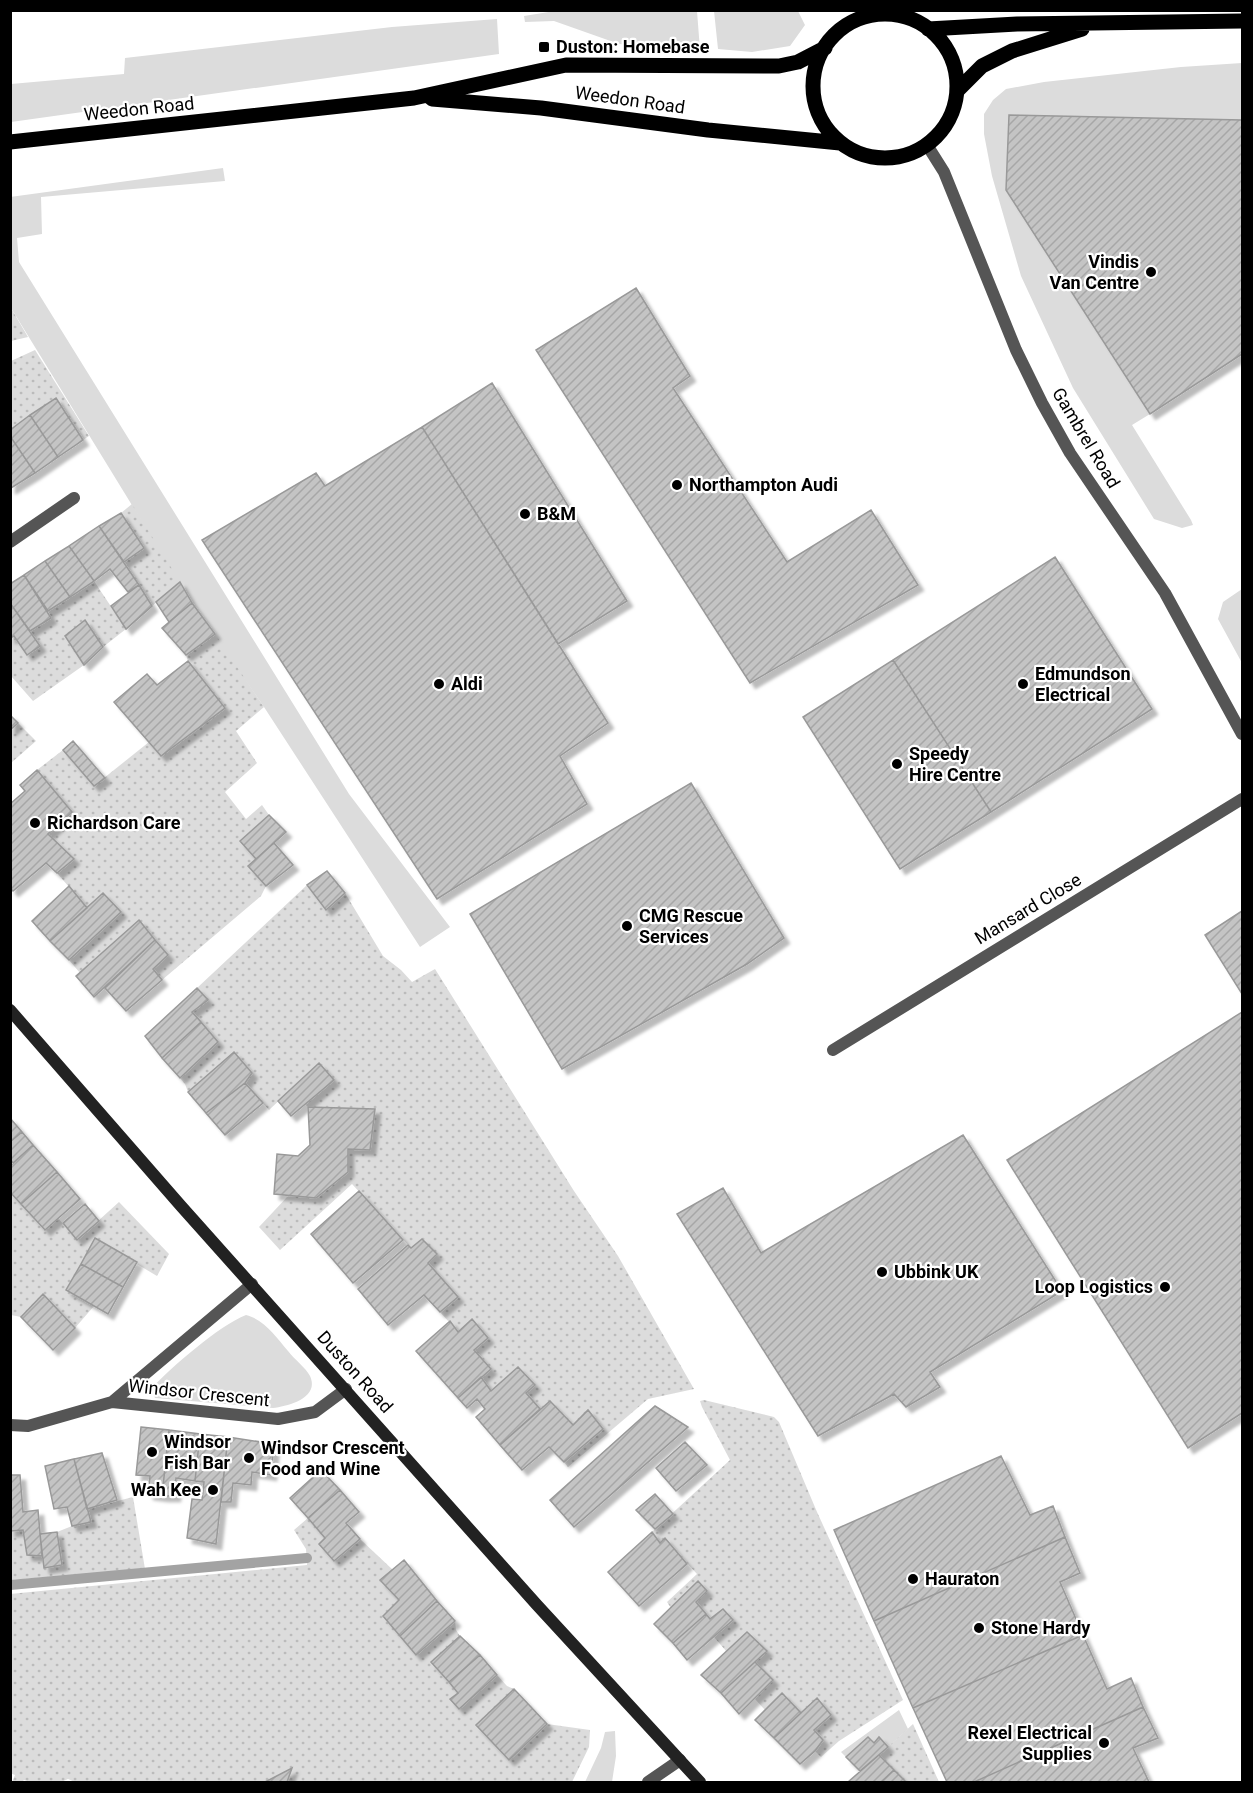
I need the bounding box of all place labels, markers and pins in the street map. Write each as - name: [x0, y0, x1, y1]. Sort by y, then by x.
- place label: Duston: Homebase: [556, 36, 710, 57]
- marker: Duston: Homebase: [537, 40, 551, 54]
- place label: Vindis Van Centre: [1050, 251, 1139, 293]
- marker: Vindis Van Centre: [1144, 265, 1158, 279]
- place label: Northampton Audi: [689, 474, 838, 495]
- marker: Northampton Audi: [670, 478, 684, 492]
- place label: B&M: [537, 503, 576, 524]
- marker: B&M: [518, 507, 532, 521]
- place label: Edmundson Electrical: [1035, 663, 1130, 705]
- place label: Aldi: [451, 673, 483, 694]
- marker: Aldi: [432, 677, 446, 691]
- marker: Edmundson Electrical: [1016, 677, 1030, 691]
- place label: Speedy Hire Centre: [909, 743, 1001, 785]
- marker: Speedy Hire Centre: [890, 757, 904, 771]
- place label: Richardson Care: [47, 812, 181, 833]
- marker: Richardson Care: [28, 816, 42, 830]
- place label: CMG Rescue Services: [639, 905, 743, 947]
- marker: CMG Rescue Services: [620, 919, 634, 933]
- place label: Ubbink UK: [894, 1261, 979, 1282]
- marker: Ubbink UK: [875, 1265, 889, 1279]
- place label: Loop Logistics: [1035, 1276, 1153, 1297]
- marker: Loop Logistics: [1158, 1280, 1172, 1294]
- place label: Windsor Fish Bar: [164, 1431, 231, 1473]
- place label: Windsor Crescent Food and Wine: [261, 1437, 405, 1479]
- marker: Windsor Fish Bar: [145, 1445, 159, 1459]
- marker: Windsor Crescent Food and Wine: [242, 1451, 256, 1465]
- place label: Wah Kee: [131, 1479, 201, 1500]
- marker: Wah Kee: [206, 1483, 220, 1497]
- place label: Hauraton: [925, 1568, 999, 1589]
- marker: Hauraton: [906, 1572, 920, 1586]
- place label: Stone Hardy: [991, 1617, 1091, 1638]
- marker: Stone Hardy: [972, 1621, 986, 1635]
- place label: Rexel Electrical Supplies: [968, 1722, 1092, 1764]
- marker: Rexel Electrical Supplies: [1097, 1736, 1111, 1750]

